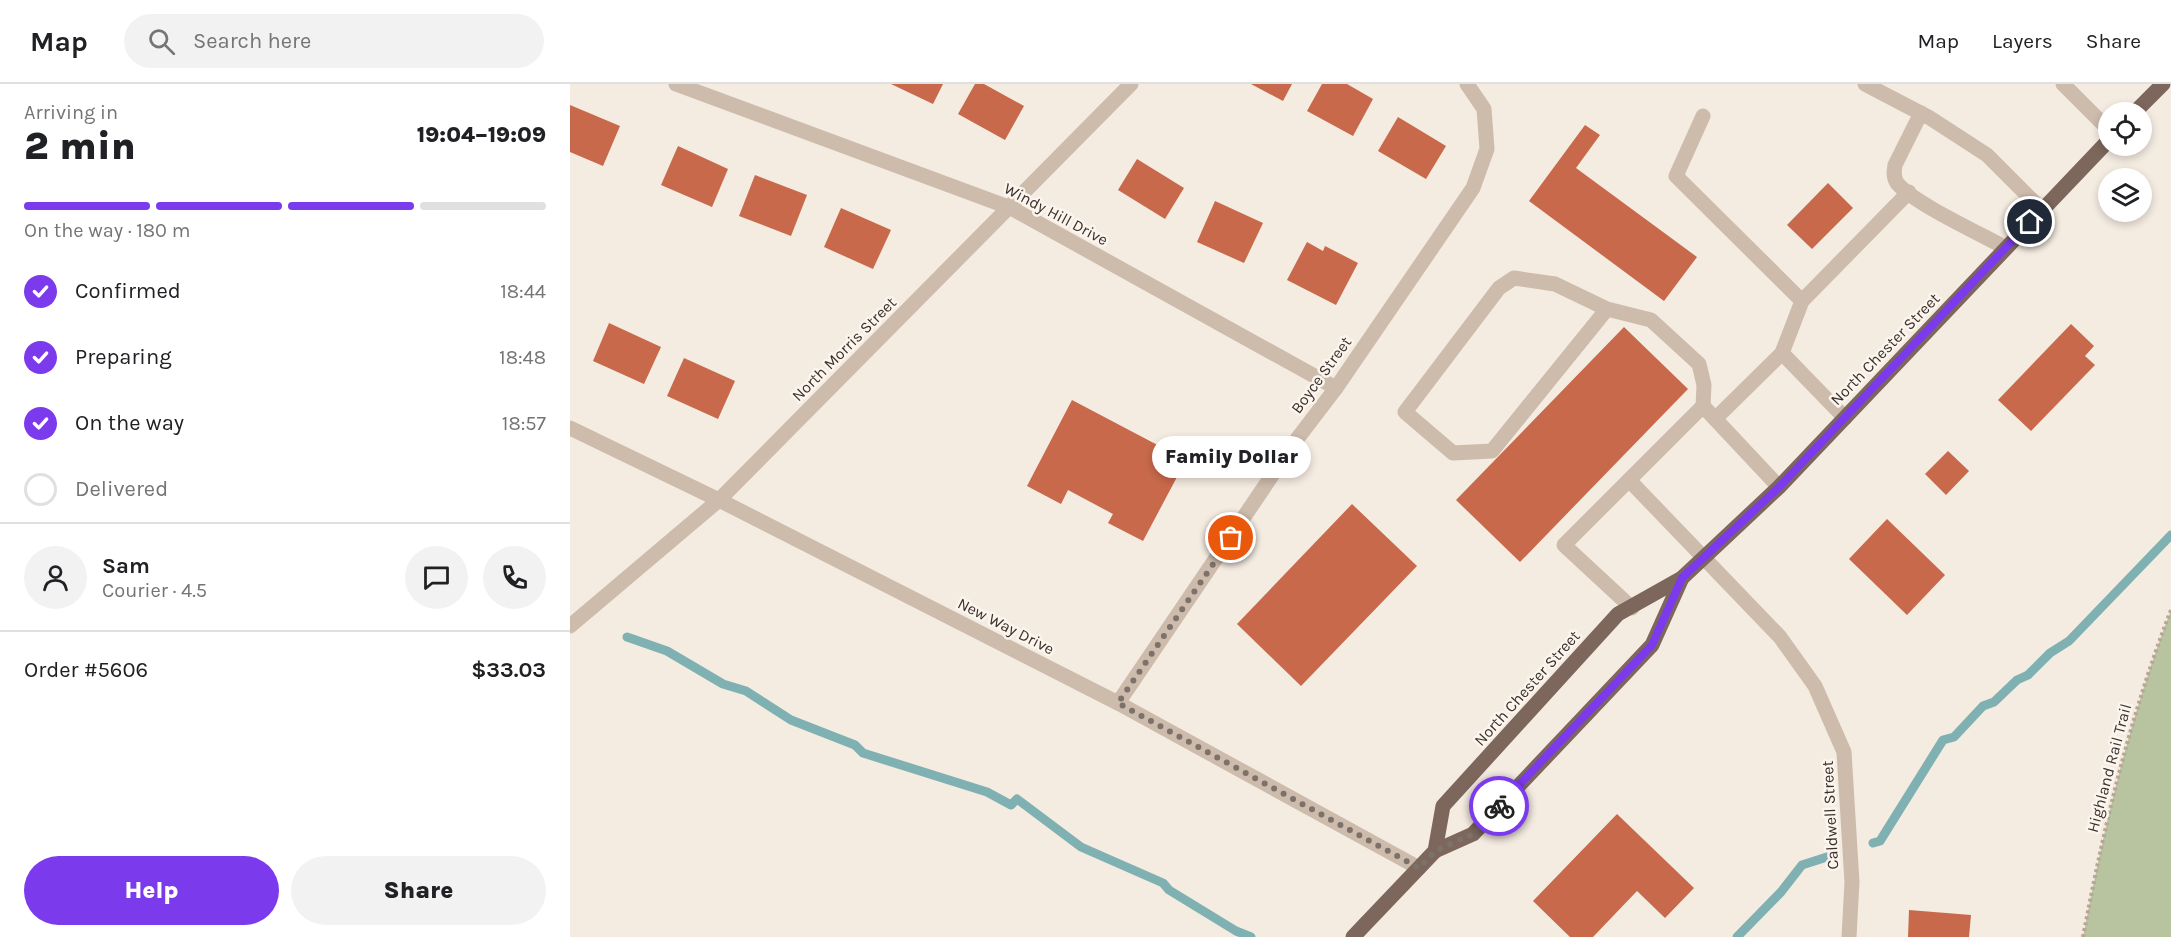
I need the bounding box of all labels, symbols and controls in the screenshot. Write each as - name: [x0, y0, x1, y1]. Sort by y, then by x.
- search box: [124, 14, 544, 68]
- text: Map: [30, 25, 88, 58]
- icon: search: [145, 25, 178, 58]
- text: Search here: [193, 28, 311, 54]
- text: Map: [1917, 29, 1959, 53]
- text: Layers: [1992, 29, 2053, 53]
- text: Share: [2086, 29, 2141, 53]
- text: Arriving in: [24, 101, 118, 124]
- map controls: [2098, 102, 2152, 222]
- button: locate: [2098, 102, 2152, 156]
- text: 19:04–19:09: [417, 122, 546, 148]
- text: 2 min: [24, 123, 136, 169]
- button: layers: [2098, 168, 2152, 222]
- street label: Windy Hill Drive: [1001, 179, 1111, 249]
- pin: [2004, 196, 2055, 247]
- icon: home: [2013, 205, 2046, 238]
- text: On the way · 180 m: [24, 219, 190, 242]
- icon: check: [24, 275, 57, 308]
- text: Confirmed: [75, 278, 181, 304]
- text: 18:44: [500, 280, 546, 303]
- street label: North Chester Street: [1826, 289, 1944, 409]
- street label: North Morris Street: [788, 293, 900, 405]
- street label: Boyce Street: [1287, 333, 1355, 417]
- icon: check: [24, 341, 57, 374]
- text: Preparing: [75, 344, 172, 370]
- text: 18:48: [499, 346, 546, 369]
- icon: check: [24, 407, 57, 440]
- text: On the way: [75, 410, 184, 436]
- text: 18:57: [502, 412, 546, 435]
- callout: Family Dollar: [1152, 436, 1310, 478]
- text: Family Dollar: [1165, 445, 1298, 468]
- text: Delivered: [75, 476, 168, 502]
- pin: [1205, 512, 1256, 563]
- icon: bag: [1214, 521, 1247, 554]
- button: person: [24, 546, 87, 609]
- button: chat: [405, 546, 468, 609]
- button: phone: [483, 546, 546, 609]
- text: Sam: [102, 553, 150, 579]
- text: Courier · 4.5: [102, 579, 207, 602]
- street label: New Way Drive: [955, 594, 1057, 658]
- street label: North Chester Street: [1470, 626, 1584, 750]
- text: Order #5606: [24, 657, 148, 683]
- text: $33.03: [471, 657, 546, 683]
- street label: Highland Rail Trail: [2083, 701, 2135, 835]
- street label: Caldwell Street: [1818, 760, 1842, 870]
- courier: [1469, 776, 1529, 836]
- icon: bike: [1483, 790, 1516, 823]
- button: Help: [24, 856, 279, 925]
- button: Share: [291, 856, 546, 925]

